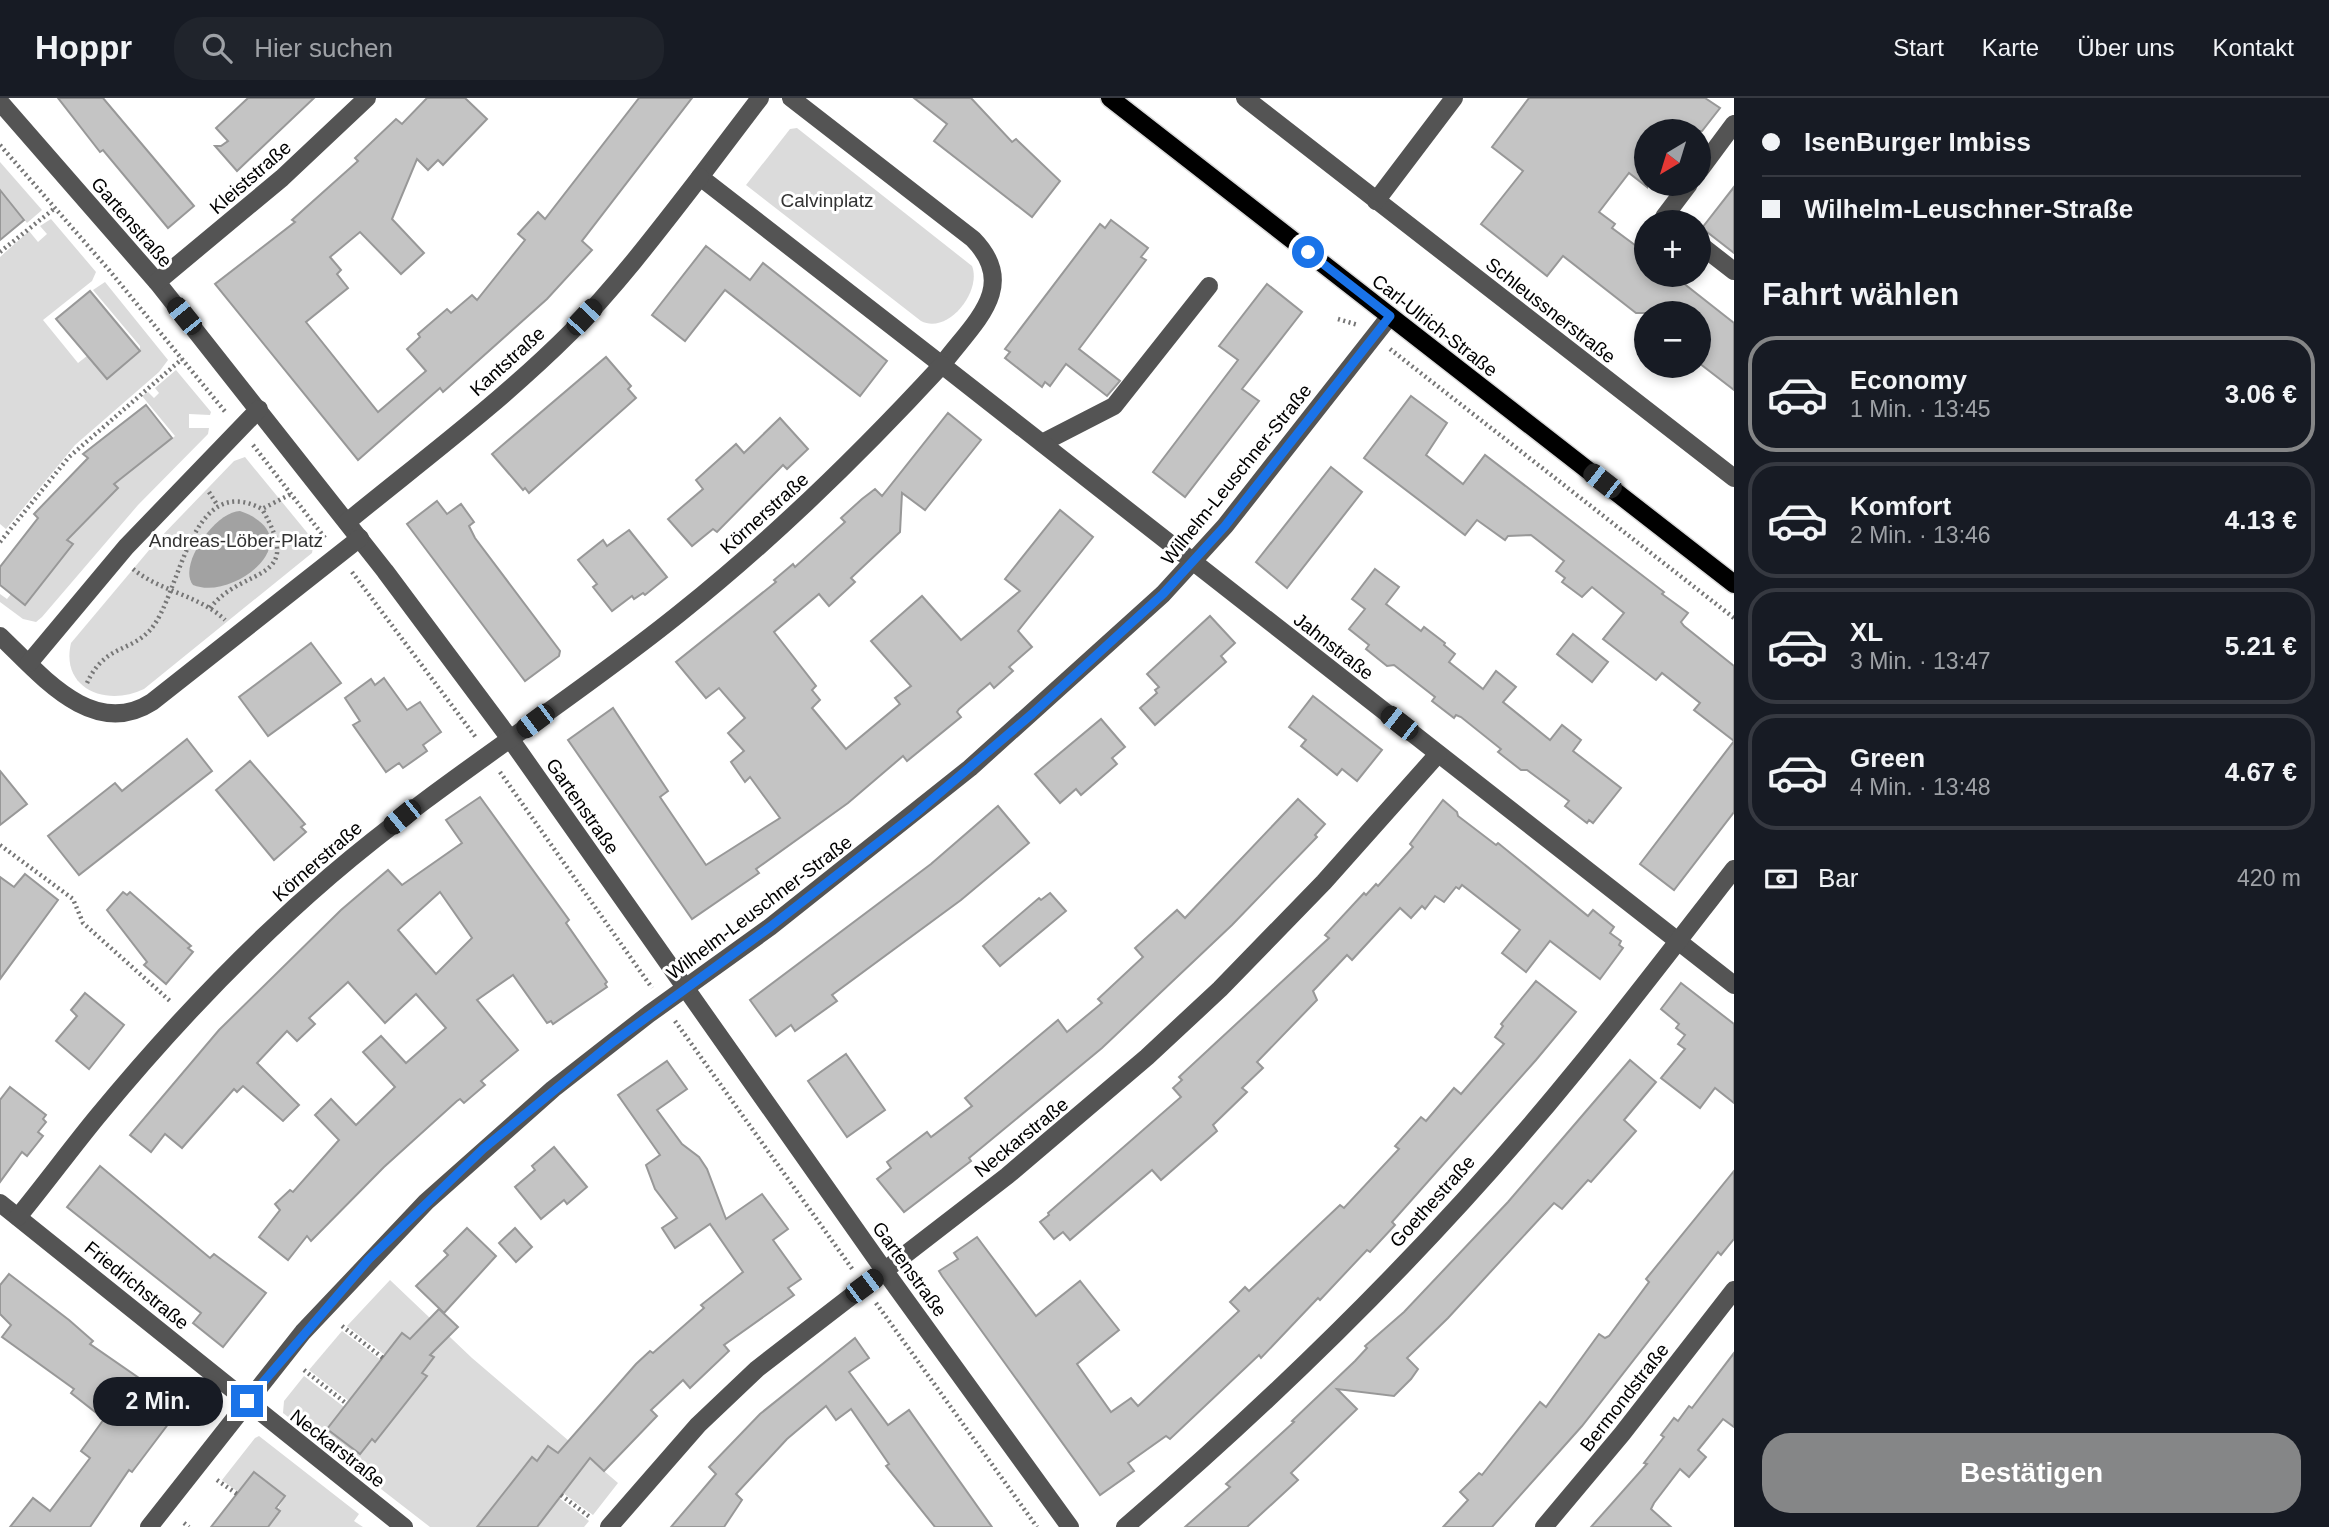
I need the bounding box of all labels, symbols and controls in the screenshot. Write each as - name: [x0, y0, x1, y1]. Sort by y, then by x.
- search box: [174, 17, 664, 80]
- text: Hoppr: [35, 29, 132, 66]
- icon: search: [198, 29, 236, 67]
- text: Hier suchen: [254, 33, 393, 63]
- text: Start: [1893, 34, 1944, 61]
- text: Karte: [1982, 34, 2039, 61]
- text: Über uns: [2077, 34, 2175, 61]
- text: Kontakt: [2213, 34, 2294, 61]
- north arrow: [1634, 119, 1712, 196]
- map controls: [1634, 119, 1711, 378]
- text: IsenBurger Imbiss: [1804, 127, 2031, 157]
- street label: Kleiststraße: [206, 137, 295, 218]
- street label: Gartenstraße: [87, 173, 176, 271]
- park label: Calvinplatz: [781, 190, 873, 211]
- text: Wilhelm-Leuschner-Straße: [1804, 194, 2133, 224]
- button: +: [1634, 210, 1711, 287]
- route start: [1292, 236, 1324, 268]
- street label: Schleussnerstraße: [1482, 253, 1620, 367]
- street label: Carl-Ulrich-Straße: [1368, 270, 1501, 381]
- text: Fahrt wählen: [1762, 276, 1959, 312]
- car: [163, 293, 206, 339]
- car: [562, 294, 607, 340]
- button: −: [1634, 301, 1711, 378]
- street label: Kantstraße: [466, 322, 549, 400]
- icon: car: [1766, 363, 1829, 426]
- text: Economy: [1850, 365, 1967, 395]
- text: 3.06 €: [2225, 379, 2297, 409]
- street label: Wilhelm-Leuschner-Straße: [1157, 380, 1316, 569]
- text: 1 Min. · 13:45: [1850, 396, 1991, 422]
- car: [1579, 460, 1626, 502]
- street label: Körnerstraße: [716, 468, 813, 558]
- icon: car: [1766, 489, 1829, 552]
- text: Komfort: [1850, 491, 1951, 521]
- text: 4.13 €: [2225, 505, 2297, 535]
- text: 2 Min. · 13:46: [1850, 522, 1991, 548]
- park label: Andreas-Löber-Platz: [149, 530, 323, 551]
- street label: Jahnstraße: [1290, 609, 1378, 684]
- icon: car: [1766, 615, 1829, 678]
- text: XL: [1850, 617, 1883, 647]
- text: 5.21 €: [2225, 631, 2297, 661]
- text: 3 Min. · 13:47: [1850, 648, 1991, 674]
- car: [512, 700, 559, 742]
- car: [1376, 702, 1423, 744]
- icon: car: [1766, 741, 1829, 804]
- text: Green: [1850, 743, 1925, 773]
- street label: Gartenstraße: [542, 754, 623, 858]
- text: 4.67 €: [2225, 757, 2297, 787]
- text: 4 Min. · 13:48: [1850, 774, 1991, 800]
- car: [380, 796, 425, 838]
- street label: Körnerstraße: [269, 817, 366, 906]
- street label: Wilhelm-Leuschner-Straße: [663, 831, 856, 984]
- icon: cash: [1762, 860, 1800, 898]
- text: Bar: [1818, 863, 1858, 893]
- text: 420 m: [2237, 865, 2301, 891]
- street label: Neckarstraße: [970, 1093, 1072, 1181]
- street label: Goethestraße: [1386, 1151, 1479, 1252]
- street label: Gartenstraße: [868, 1218, 951, 1321]
- street label: Friedrichstraße: [80, 1237, 193, 1334]
- car: [841, 1265, 888, 1307]
- street label: Bermondstraße: [1576, 1339, 1673, 1455]
- callout: 2 Min.: [93, 1376, 222, 1426]
- route end: [231, 1385, 263, 1417]
- text: 2 Min.: [125, 1388, 191, 1414]
- street label: Neckarstraße: [286, 1405, 389, 1492]
- button: Bestätigen: [1762, 1433, 2301, 1513]

